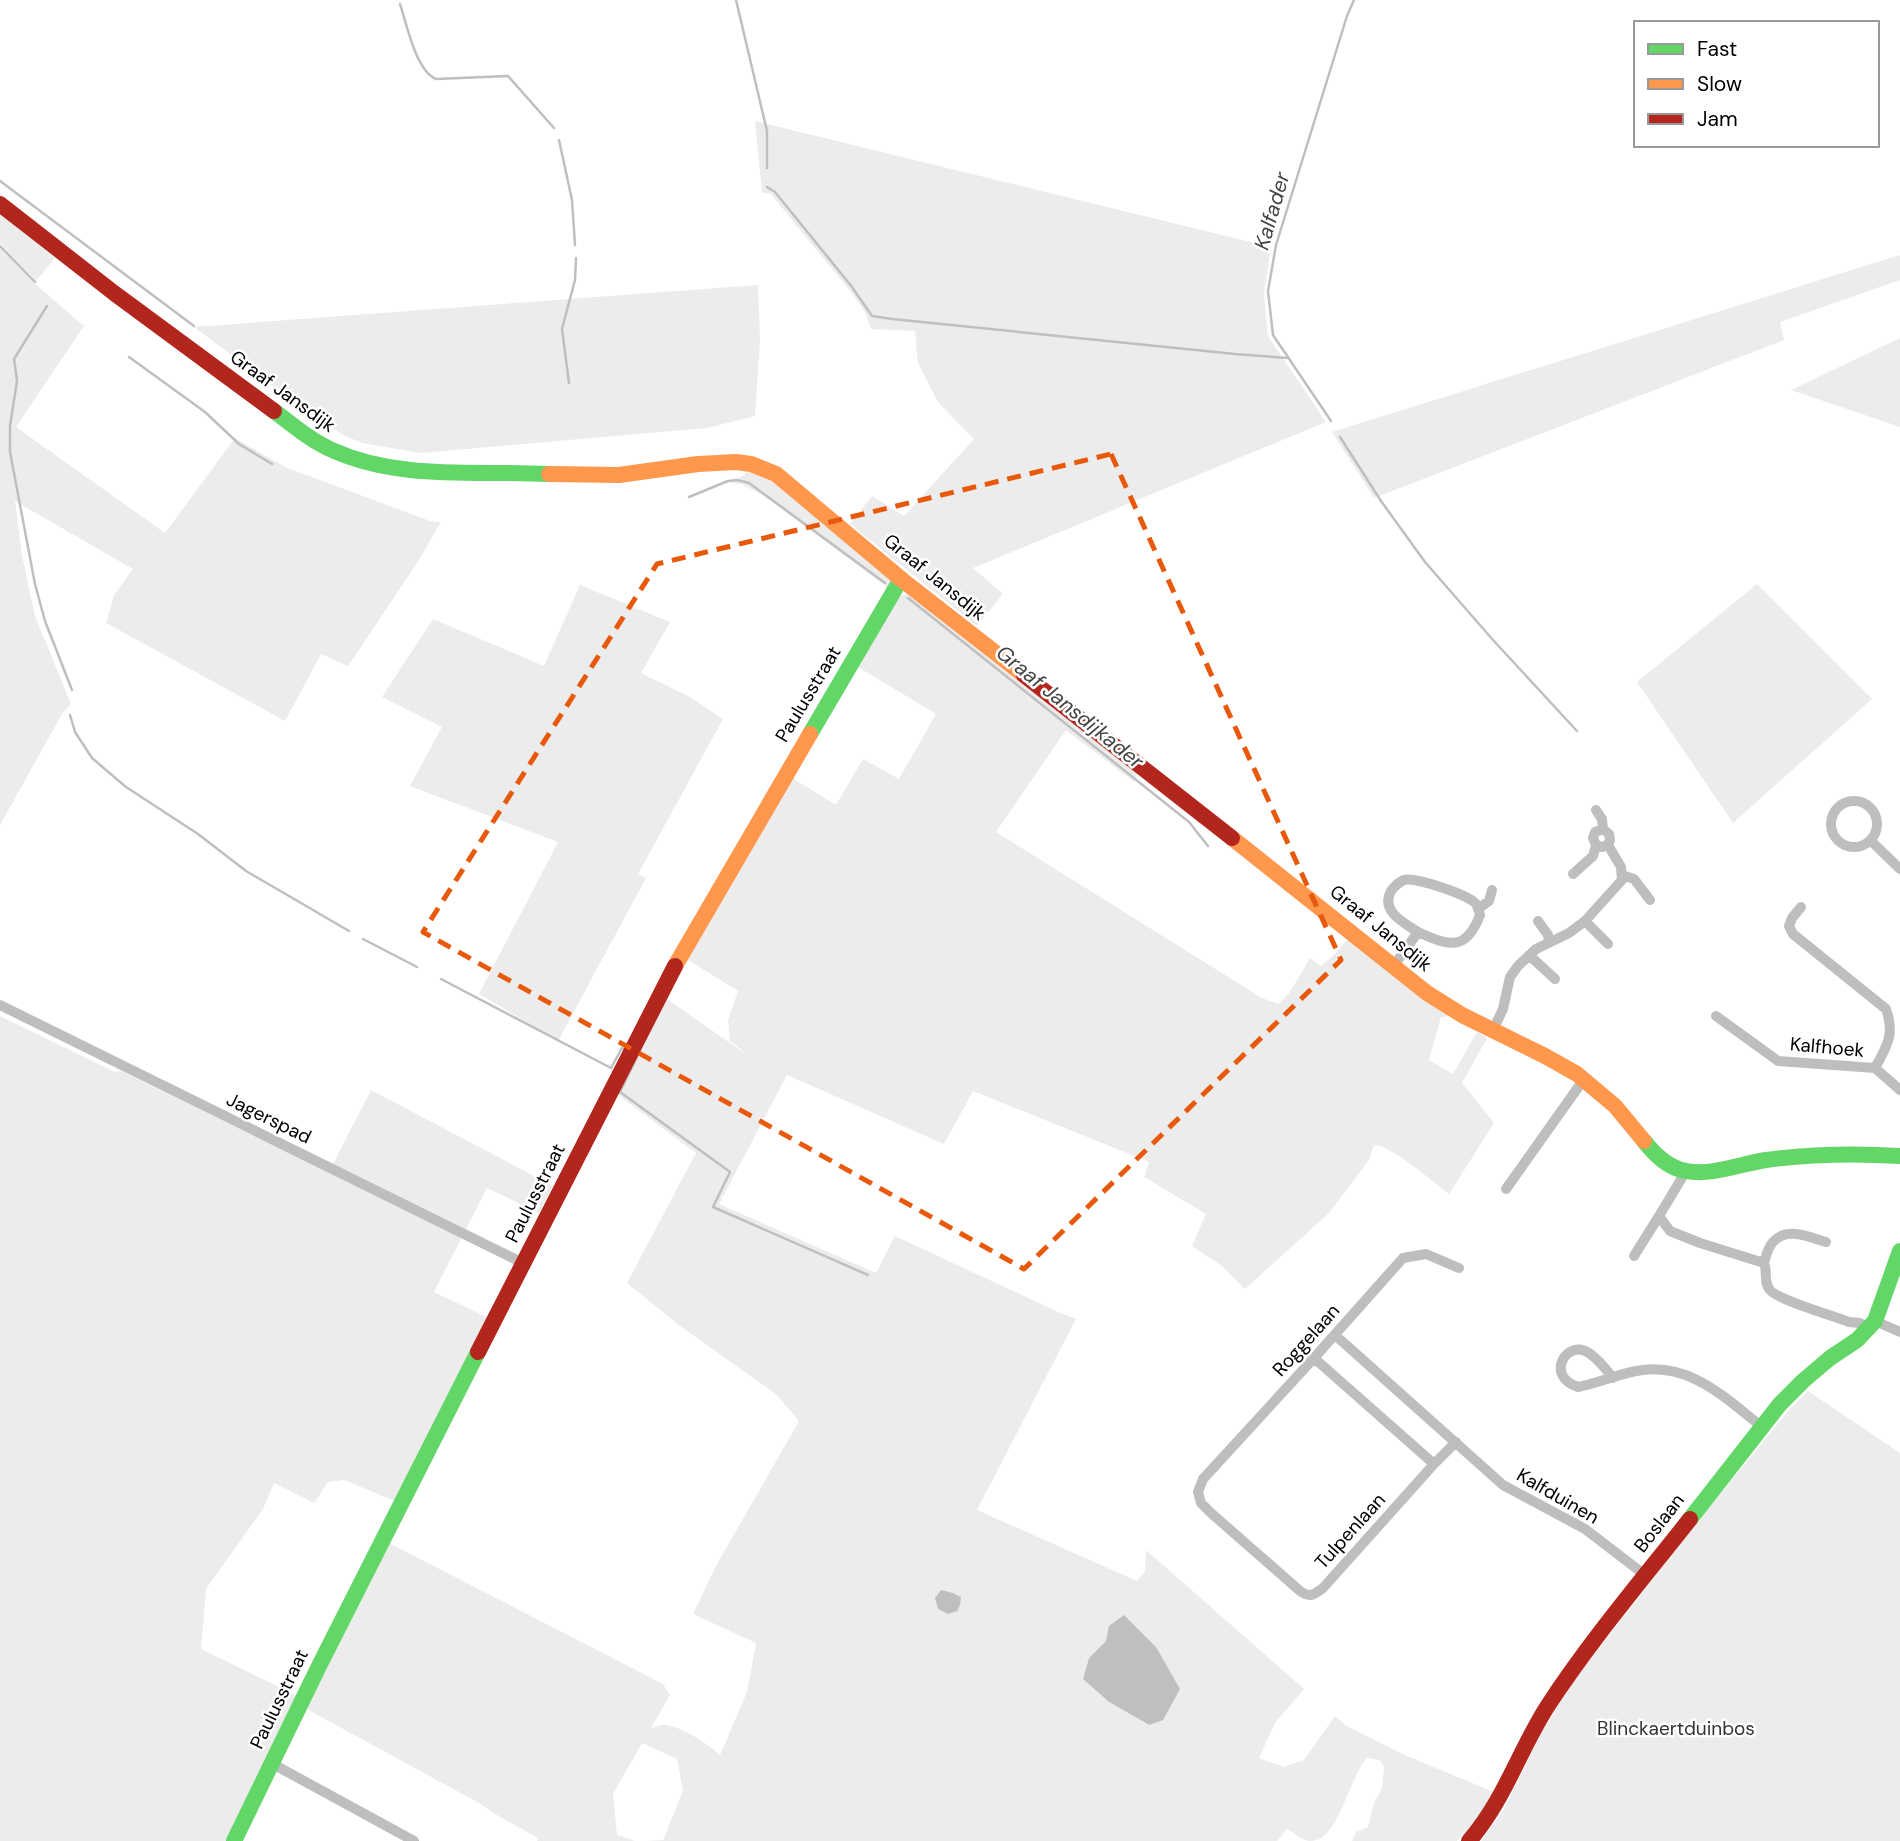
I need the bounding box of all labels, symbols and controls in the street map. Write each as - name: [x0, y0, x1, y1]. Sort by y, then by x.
- legend: [1634, 21, 1879, 147]
- text: Fast: [1697, 35, 1737, 63]
- text: Slow: [1697, 70, 1742, 98]
- text: Jam: [1697, 105, 1738, 133]
- water label: Kalfader: [1248, 168, 1297, 253]
- street label: Graaf Jansdijk: [225, 344, 341, 438]
- street label: Graaf Jansdijk: [879, 528, 992, 626]
- water label: Graaf Jansdijkader: [990, 639, 1151, 776]
- street label: Paulusstraat: [769, 641, 847, 747]
- street label: Graaf Jansdijk: [1325, 879, 1438, 977]
- street label: Kalfhoek: [1789, 1031, 1866, 1063]
- street label: Jagerspad: [222, 1087, 316, 1149]
- street label: Paulusstraat: [499, 1139, 571, 1247]
- street label: Roggelaan: [1267, 1299, 1345, 1381]
- street label: Kalfduinen: [1512, 1462, 1604, 1530]
- street label: Tulpenlaan: [1309, 1488, 1391, 1574]
- street label: Boslaan: [1628, 1488, 1690, 1558]
- street label: Paulusstraat: [244, 1645, 314, 1753]
- park label: Blinckaertduinbos: [1597, 1716, 1755, 1741]

